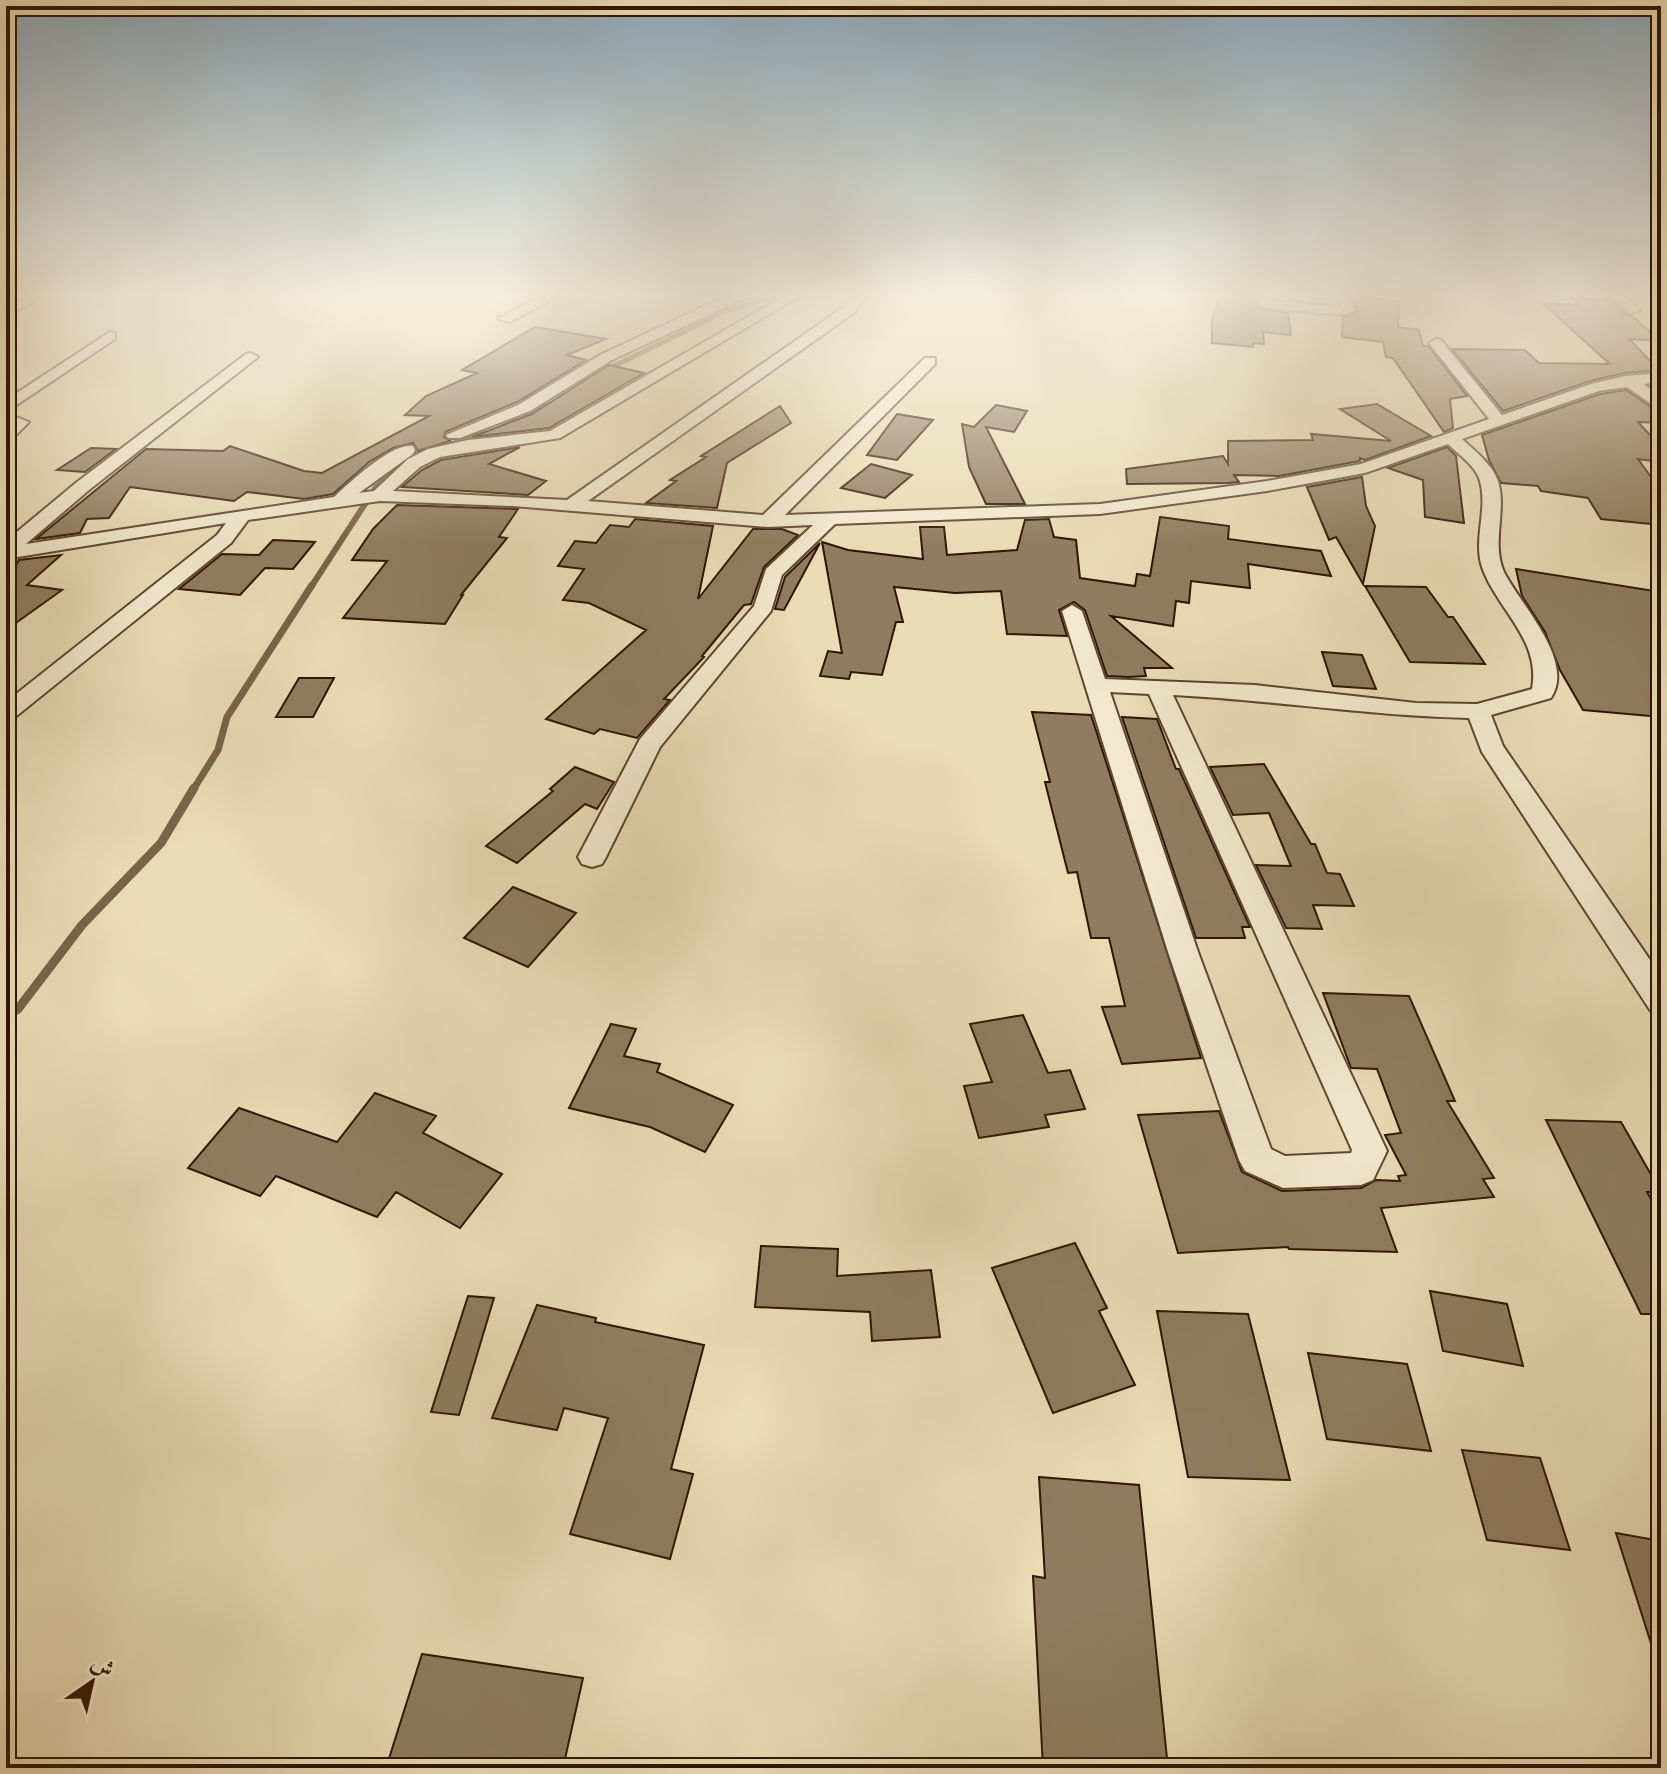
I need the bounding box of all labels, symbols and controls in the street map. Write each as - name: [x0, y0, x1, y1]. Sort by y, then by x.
- north arrow: [52, 1642, 132, 1722]
- text: ش: [85, 1648, 120, 1685]

